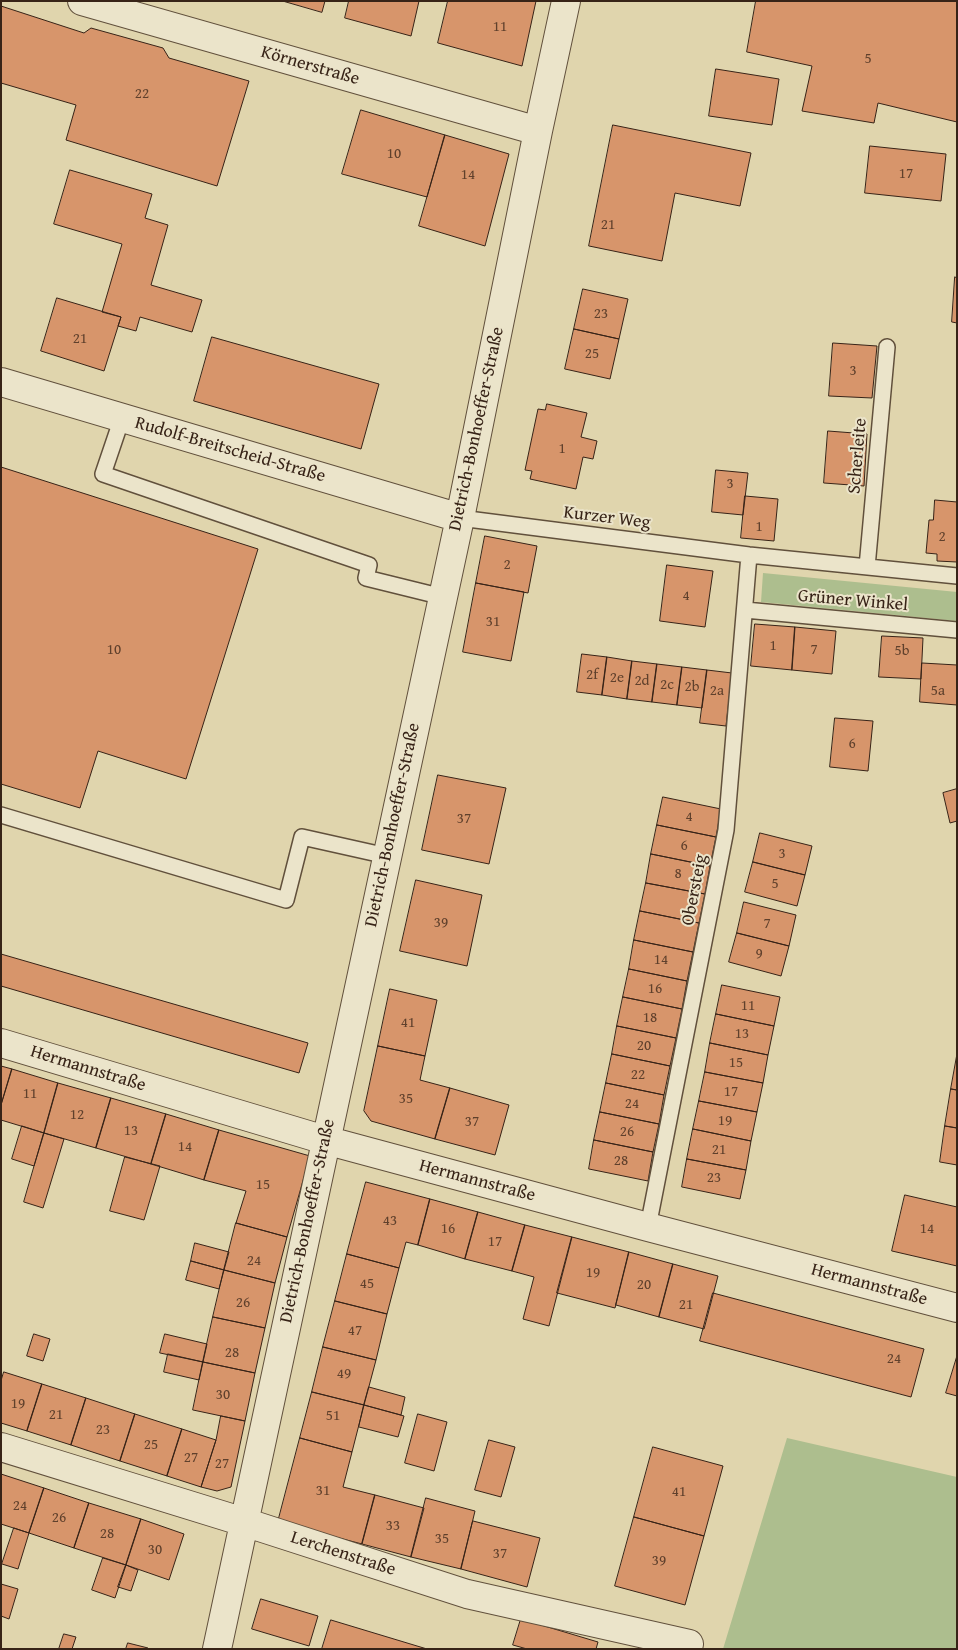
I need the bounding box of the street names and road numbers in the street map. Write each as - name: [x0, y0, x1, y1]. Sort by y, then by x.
- street label: Körnerstraße: [258, 42, 362, 90]
- street label: Dietrich-Bonhoeffer-Straße: [445, 325, 509, 533]
- street label: Rudolf-Breitscheid-Straße: [132, 412, 328, 488]
- street label: Scherleite: [844, 417, 872, 495]
- street label: Kurzer Weg: [562, 502, 652, 534]
- street label: Grüner Winkel: [797, 585, 909, 617]
- street label: Dietrich-Bonhoeffer-Straße: [361, 721, 425, 929]
- street label: Obersteig: [678, 853, 712, 927]
- street label: Hermannstraße: [28, 1041, 148, 1097]
- street label: Dietrich-Bonhoeffer-Straße: [276, 1117, 340, 1325]
- street label: Hermannstraße: [416, 1155, 538, 1207]
- street label: Hermannstraße: [808, 1259, 930, 1311]
- street label: Lerchenstraße: [288, 1527, 398, 1581]

